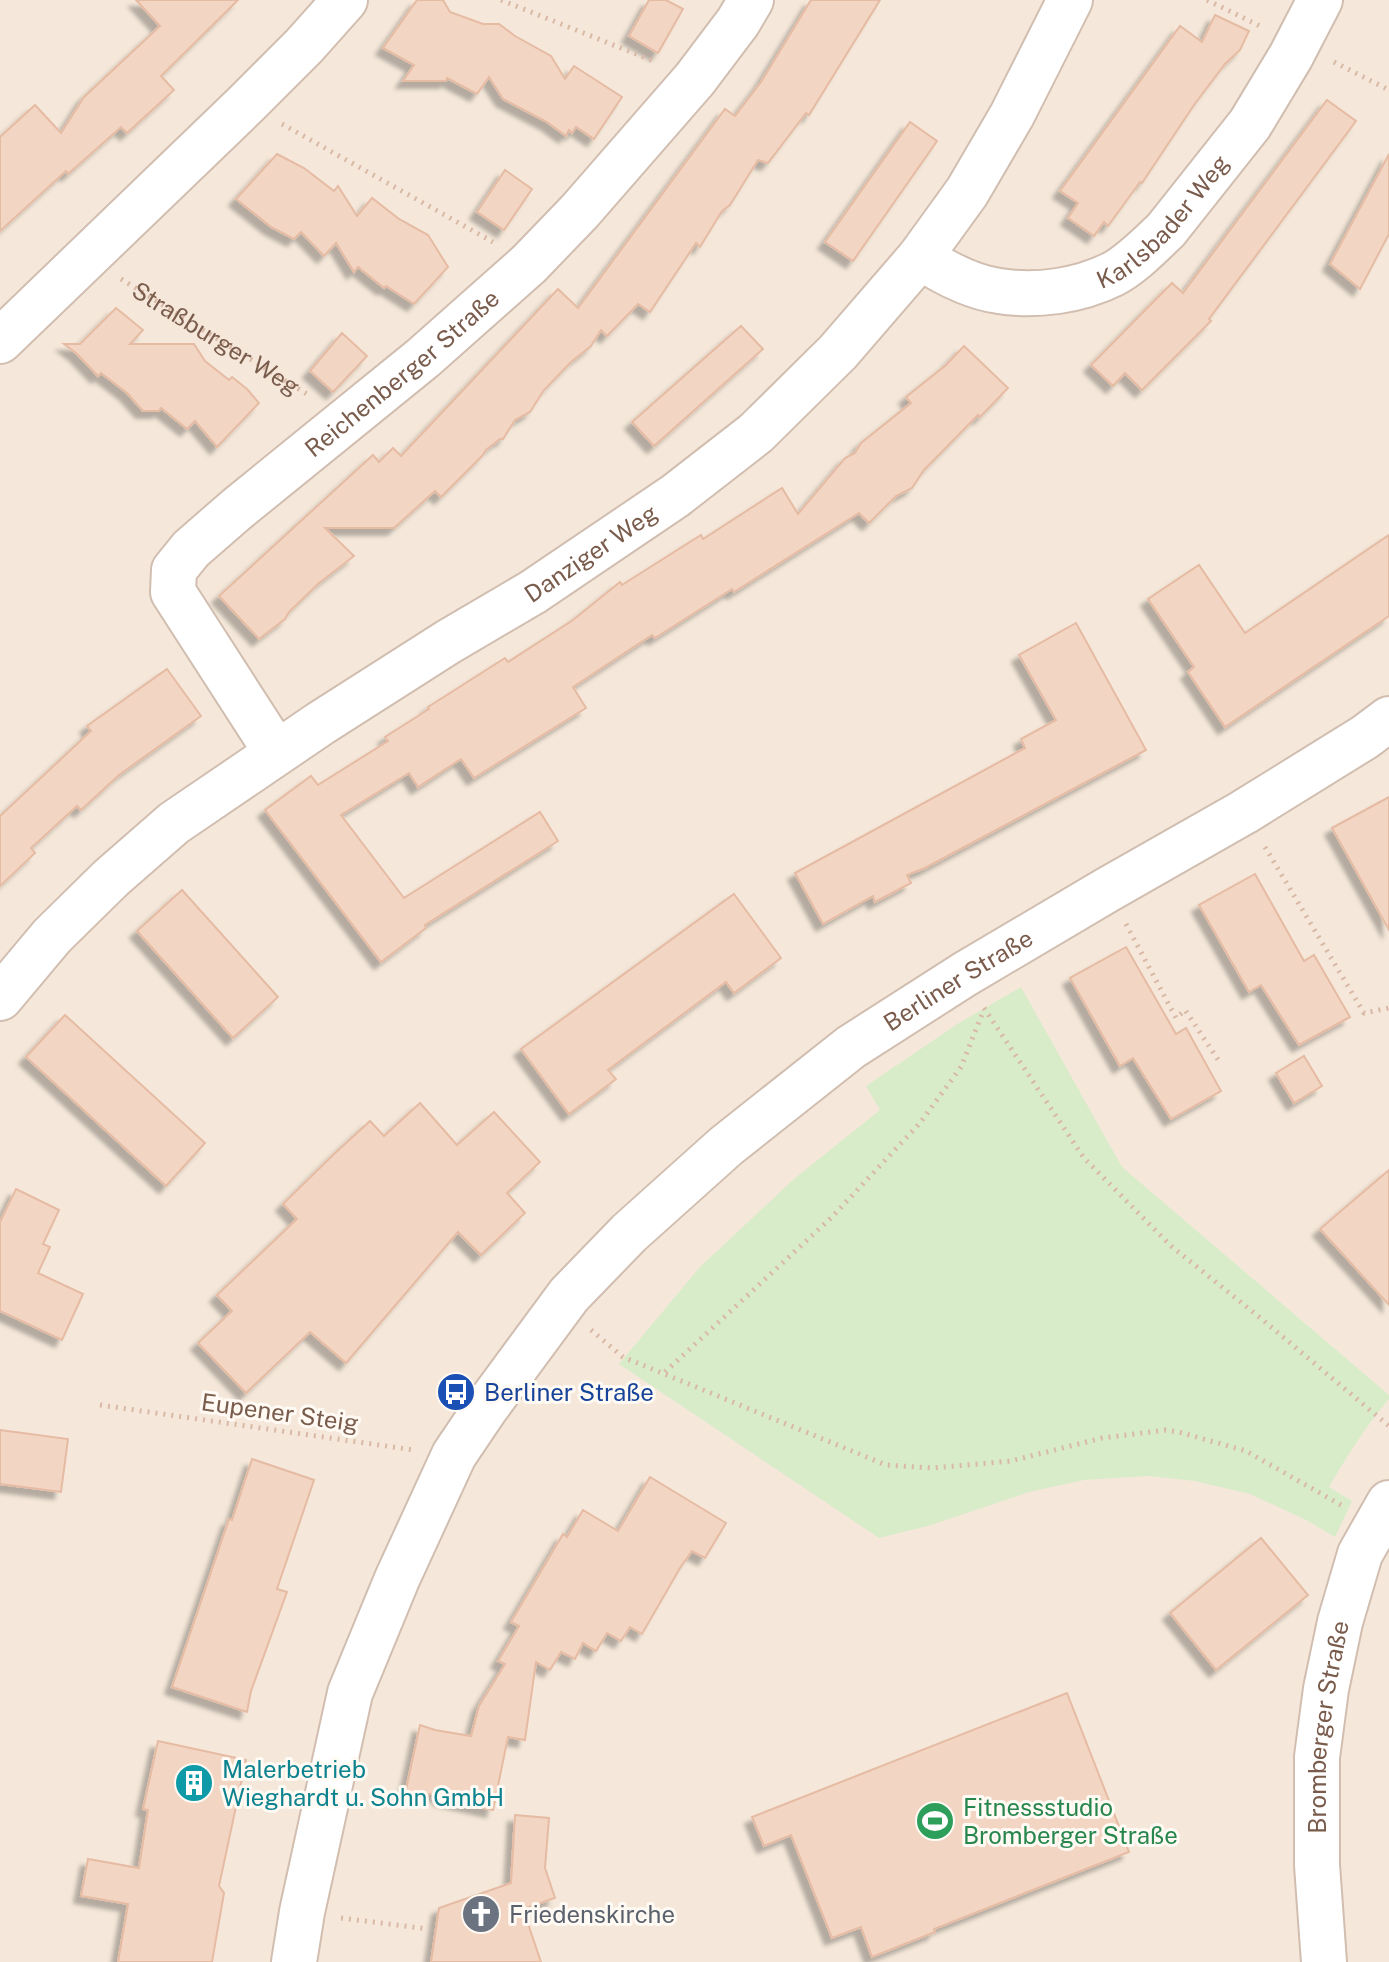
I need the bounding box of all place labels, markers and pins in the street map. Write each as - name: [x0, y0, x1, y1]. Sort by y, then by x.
- bus stop icon: Berliner Straße: [435, 1371, 477, 1413]
- place label: Berliner Straße: [484, 1378, 654, 1406]
- place label: Malerbetrieb Wieghardt u. Sohn GmbH: [222, 1755, 504, 1811]
- building icon: Malerbetrieb Wieghardt u. Sohn GmbH: [173, 1762, 215, 1804]
- place label: Fitnessstudio Bromberger Straße: [963, 1793, 1178, 1849]
- sports icon: Fitnessstudio Bromberger Straße: [914, 1800, 956, 1842]
- church icon: Friedenskirche: [460, 1893, 502, 1935]
- place label: Friedenskirche: [509, 1900, 675, 1928]

